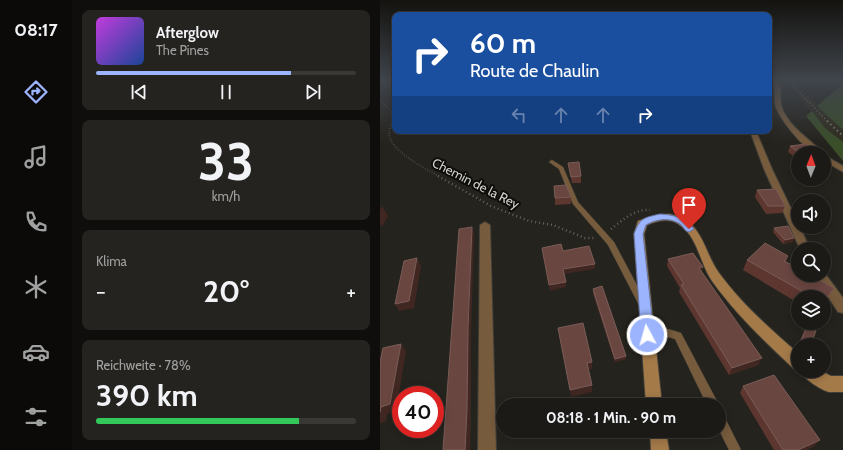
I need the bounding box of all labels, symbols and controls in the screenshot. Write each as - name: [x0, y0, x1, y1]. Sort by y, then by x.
- text: 08:17: [14, 19, 58, 41]
- text: Afterglow: [156, 24, 219, 42]
- text: 60 m: [470, 26, 536, 60]
- icon: right: [404, 28, 456, 80]
- text: The Pines: [156, 42, 209, 58]
- text: Route de Chaulin: [470, 60, 599, 82]
- icon: directions: [22, 78, 50, 106]
- icon: previous: [128, 81, 150, 103]
- icon: pause: [215, 81, 237, 103]
- icon: next: [302, 81, 324, 103]
- icon: left: [508, 104, 530, 126]
- icon: ahead: [550, 104, 572, 126]
- icon: ahead: [592, 104, 614, 126]
- icon: right: [634, 104, 656, 126]
- text: 33: [198, 130, 254, 193]
- icon: music: [22, 143, 50, 171]
- north arrow: [791, 146, 831, 186]
- map controls: [791, 146, 831, 378]
- street label: Chemin de la Rey: [430, 154, 523, 212]
- text: km/h: [212, 188, 240, 204]
- pin: [672, 188, 706, 229]
- icon: arrive: [678, 194, 700, 216]
- button: sound: [791, 194, 831, 234]
- icon: phone: [22, 208, 50, 236]
- button: search: [791, 242, 831, 282]
- text: Klima: [96, 253, 127, 269]
- icon: climate: [22, 273, 50, 301]
- text: 20°: [203, 273, 249, 310]
- text: −: [96, 278, 106, 305]
- text: +: [346, 278, 356, 305]
- button: layers: [791, 290, 831, 330]
- position arrow: [626, 314, 668, 356]
- icon: car: [22, 338, 50, 366]
- button: +: [791, 338, 831, 378]
- text: Reichweite · 78%: [96, 357, 191, 373]
- text: 390 km: [96, 377, 198, 414]
- speed limit sign: 40: [392, 386, 444, 438]
- icon: filters: [22, 403, 50, 431]
- text: 08:18 · 1 Min. · 90 m: [546, 409, 676, 427]

